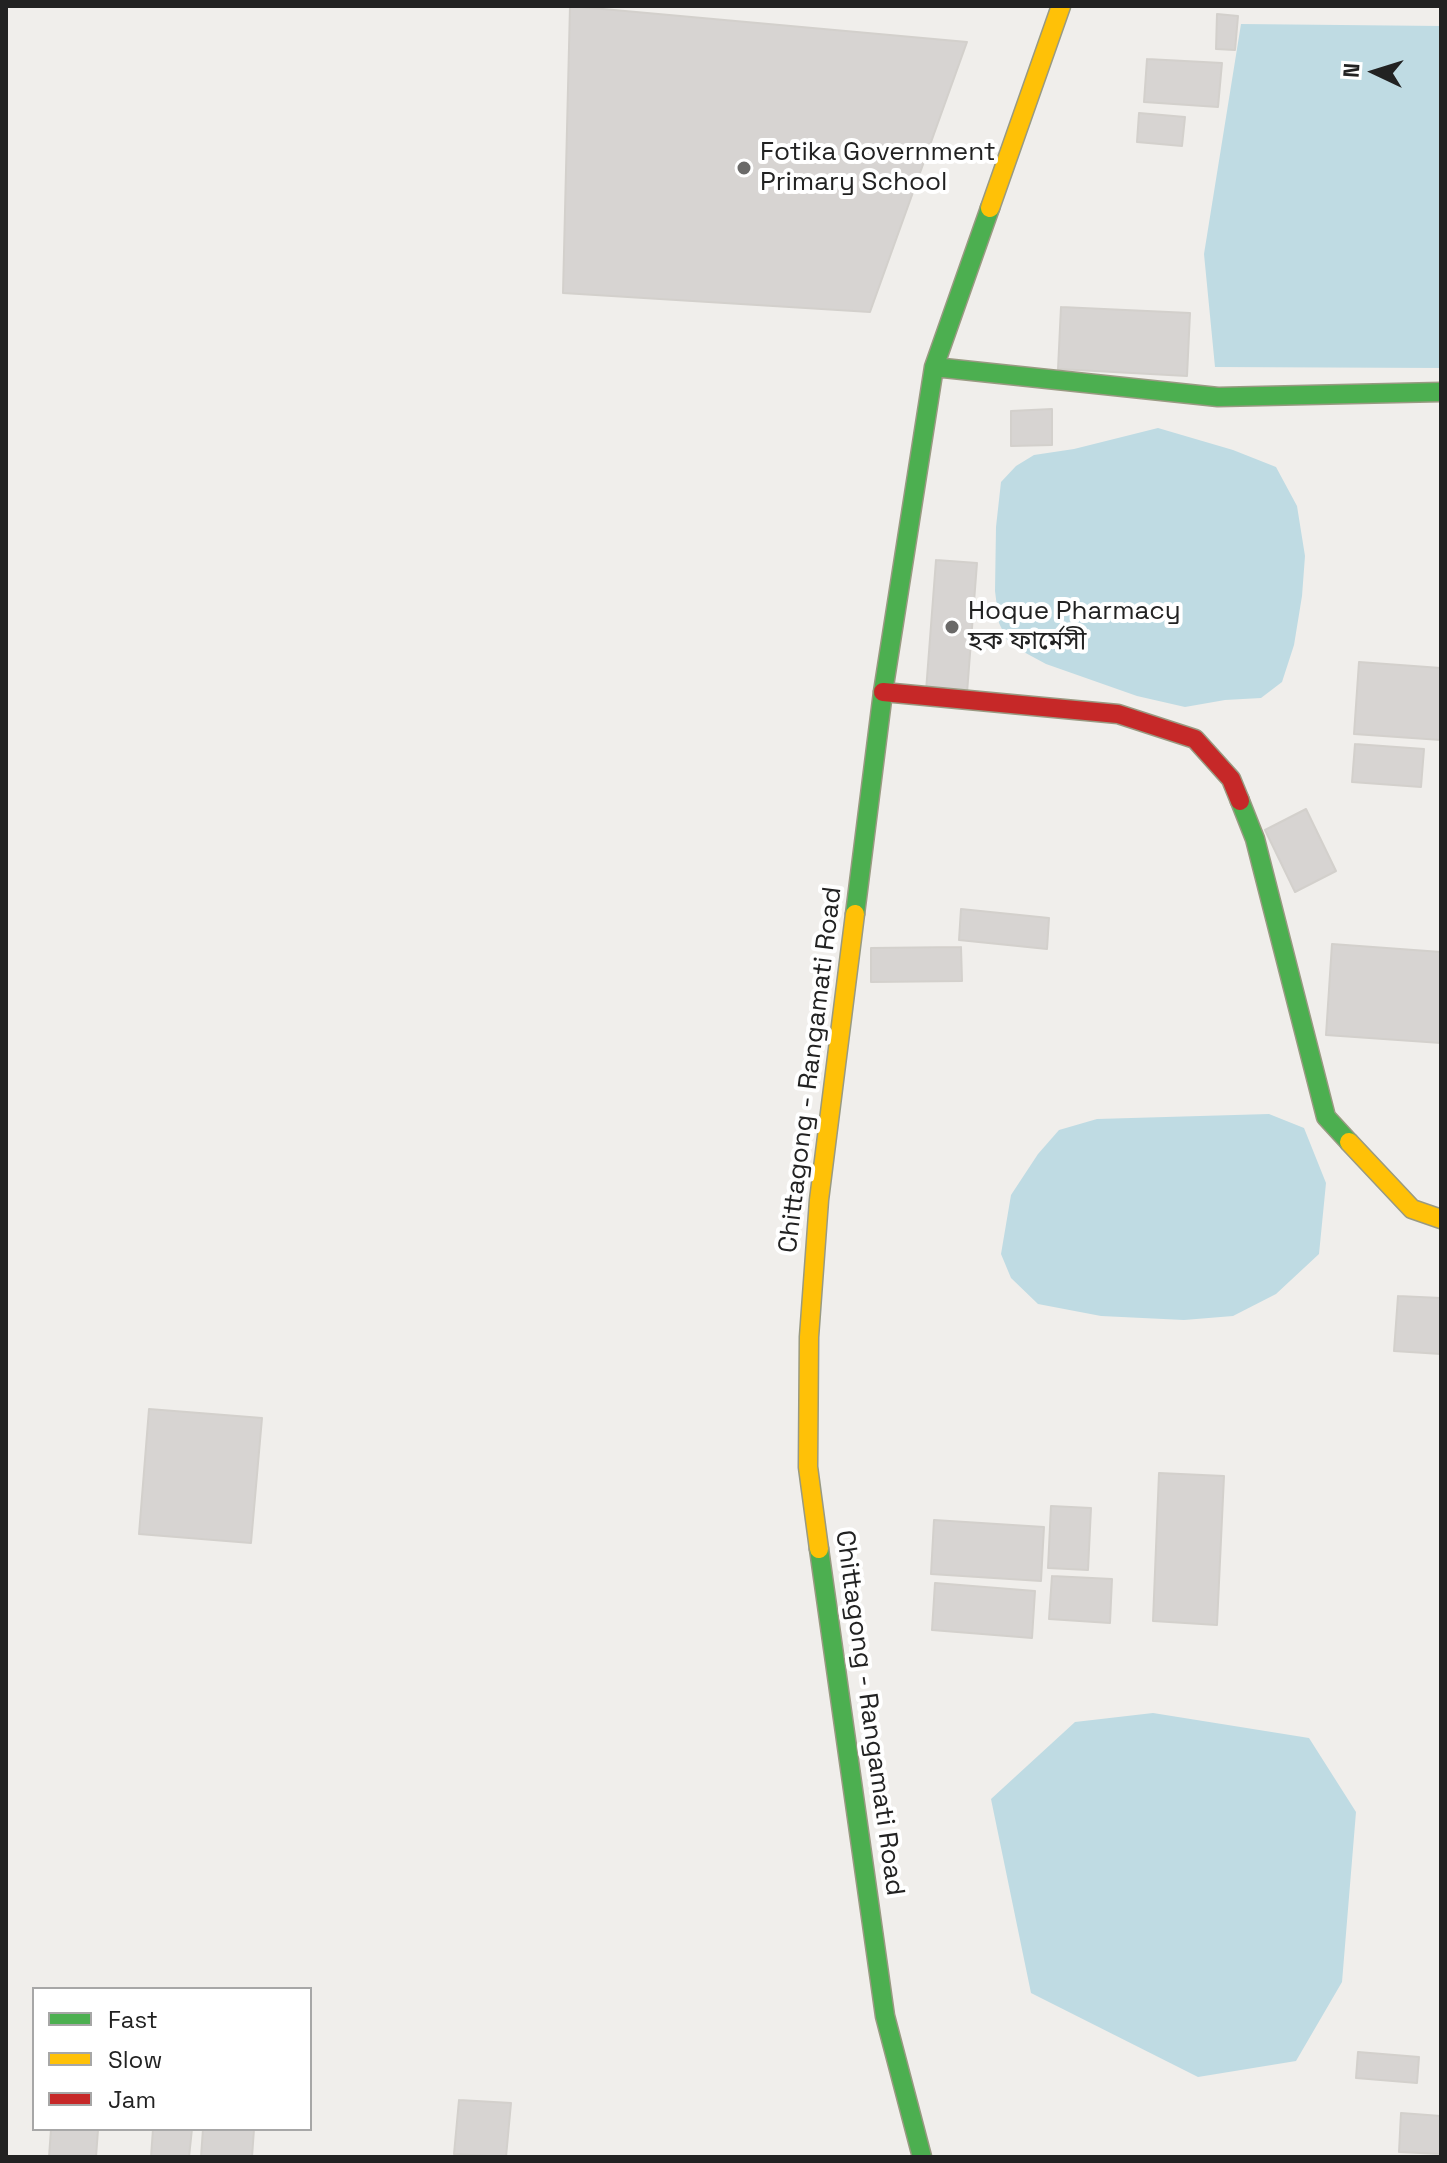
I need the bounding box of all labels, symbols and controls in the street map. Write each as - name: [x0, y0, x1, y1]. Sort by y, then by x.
- north arrow: [1335, 32, 1415, 112]
- text: N: [1337, 62, 1366, 79]
- place label: Fotika Government Primary School: [760, 137, 996, 198]
- marker: Fotika Government Primary School: [735, 159, 753, 177]
- place label: Hoque Pharmacy হক ফার্মেসী: [968, 596, 1181, 658]
- marker: Hoque Pharmacy হক ফার্মেসী: [943, 618, 961, 636]
- street label: Chittagong - Rangamati Road: [773, 885, 849, 1255]
- street label: Chittagong - Rangamati Road: [828, 1528, 910, 1898]
- legend: [32, 1987, 312, 2131]
- text: Fast: [108, 2004, 158, 2035]
- text: Slow: [108, 2044, 162, 2075]
- text: Jam: [108, 2084, 156, 2115]

